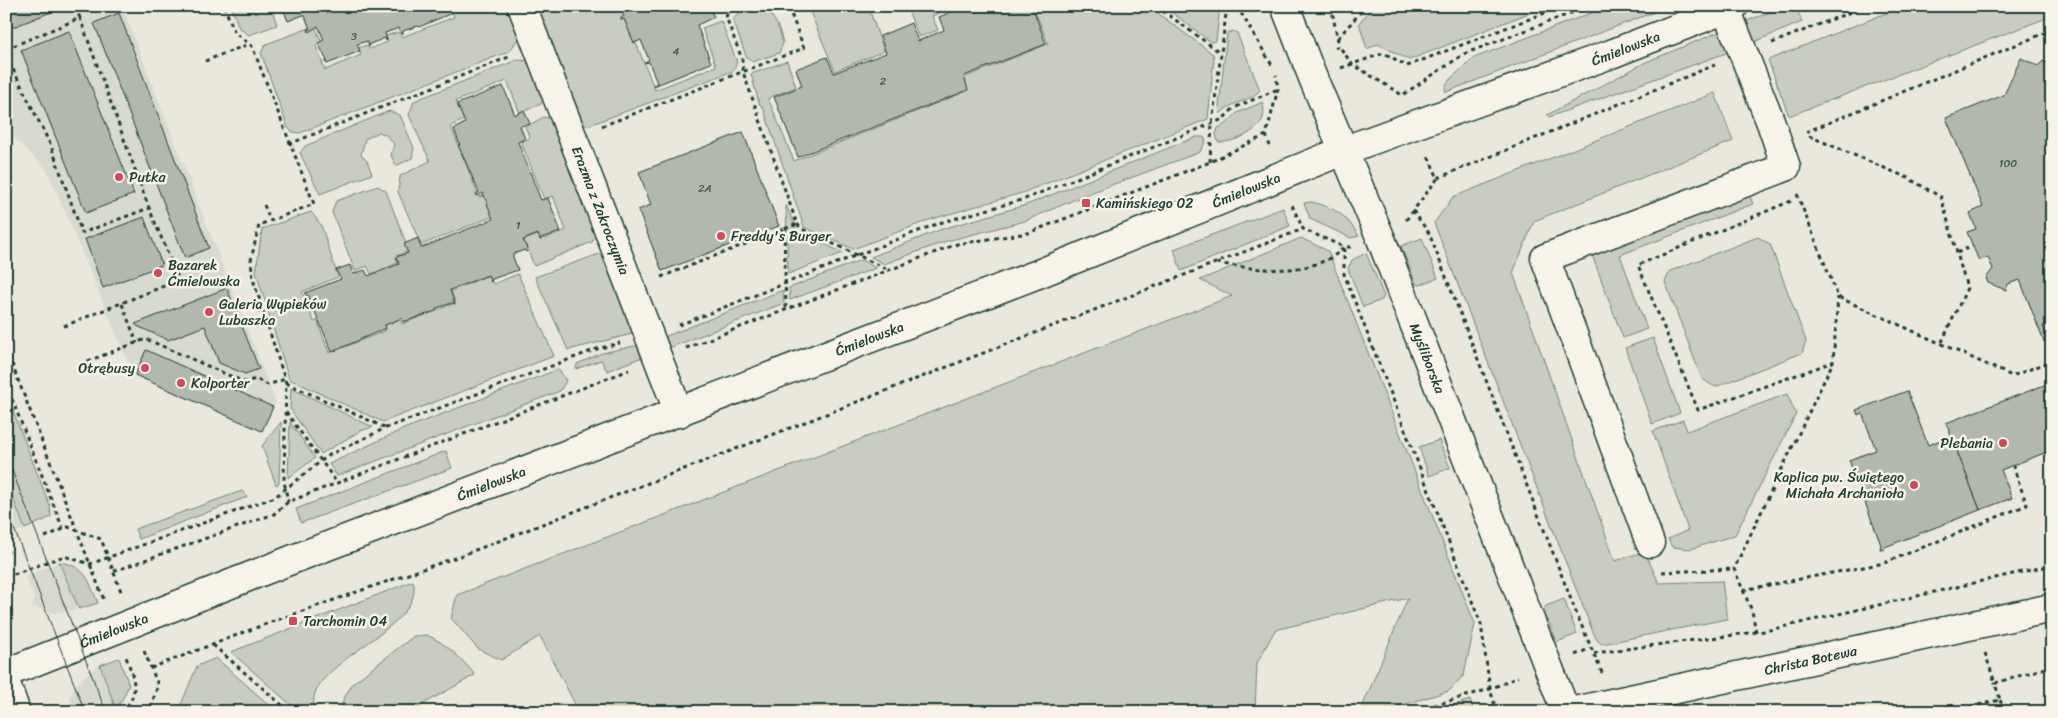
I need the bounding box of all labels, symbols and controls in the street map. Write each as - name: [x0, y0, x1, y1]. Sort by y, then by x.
- street label: Ćmielowska: [1588, 24, 1664, 73]
- house number: 3: [351, 27, 357, 46]
- house number: 4: [673, 42, 680, 61]
- house number: 2: [880, 72, 887, 91]
- street label: Erazma z Zakroczymia: [565, 142, 637, 278]
- house number: 100: [1999, 154, 2017, 173]
- place label: Putka: [129, 165, 167, 190]
- street label: Ćmielowska: [1208, 165, 1284, 215]
- marker: Putka: [113, 171, 125, 183]
- house number: 2A: [698, 179, 712, 198]
- place label: Kamińskiego 02: [1096, 191, 1193, 216]
- marker: Kamińskiego 02: [1080, 197, 1092, 209]
- house number: 1: [516, 216, 521, 235]
- place label: Freddy's Burger: [731, 224, 832, 249]
- marker: Freddy's Burger: [715, 230, 727, 242]
- place label: Bazarek Ćmielowska: [168, 253, 240, 294]
- marker: Bazarek Ćmielowska: [152, 267, 164, 279]
- place label: Galeria Wypieków Lubaszka: [219, 292, 327, 333]
- marker: Galeria Wypieków Lubaszka: [203, 306, 215, 318]
- street label: Ćmielowska: [831, 314, 908, 363]
- street label: Myśliborska: [1402, 319, 1453, 397]
- place label: Otrębusy: [78, 356, 136, 381]
- marker: Otrębusy: [139, 362, 151, 374]
- place label: Kolporter: [191, 371, 251, 396]
- marker: Kolporter: [175, 377, 187, 389]
- place label: Plebania: [1940, 431, 1993, 456]
- marker: Plebania: [1997, 437, 2009, 449]
- street label: Ćmielowska: [453, 459, 529, 508]
- place label: Kaplica pw. Świętego Michała Archanioła: [1774, 465, 1904, 506]
- marker: Kaplica pw. Świętego Michała Archanioła: [1908, 479, 1920, 491]
- street label: Ćmielowska: [76, 605, 152, 655]
- place label: Tarchomin 04: [303, 609, 387, 634]
- marker: Tarchomin 04: [287, 615, 299, 627]
- street label: Christa Botewa: [1762, 638, 1860, 682]

